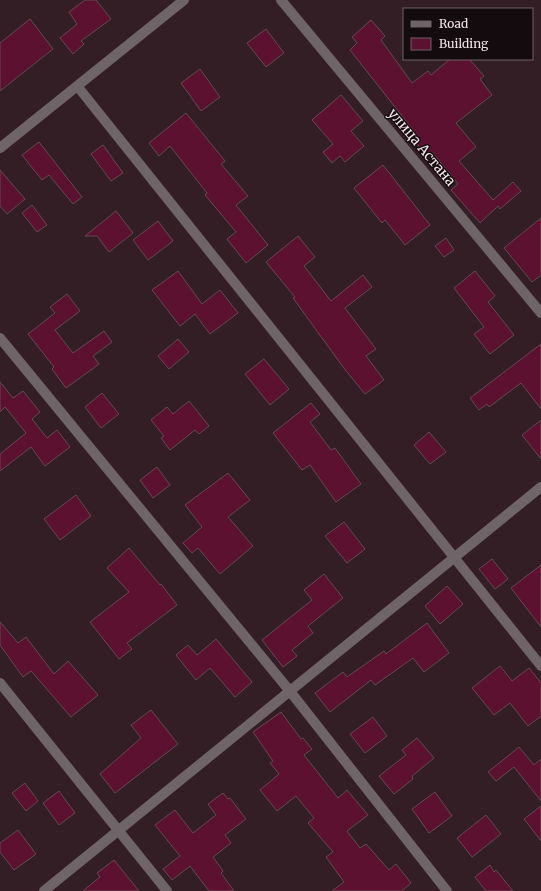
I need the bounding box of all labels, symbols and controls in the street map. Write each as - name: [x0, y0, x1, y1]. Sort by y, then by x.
- legend: [403, 8, 533, 60]
- text: Road: [439, 16, 468, 31]
- text: Building: [439, 36, 489, 51]
- street label: улица Астана: [384, 104, 460, 190]

